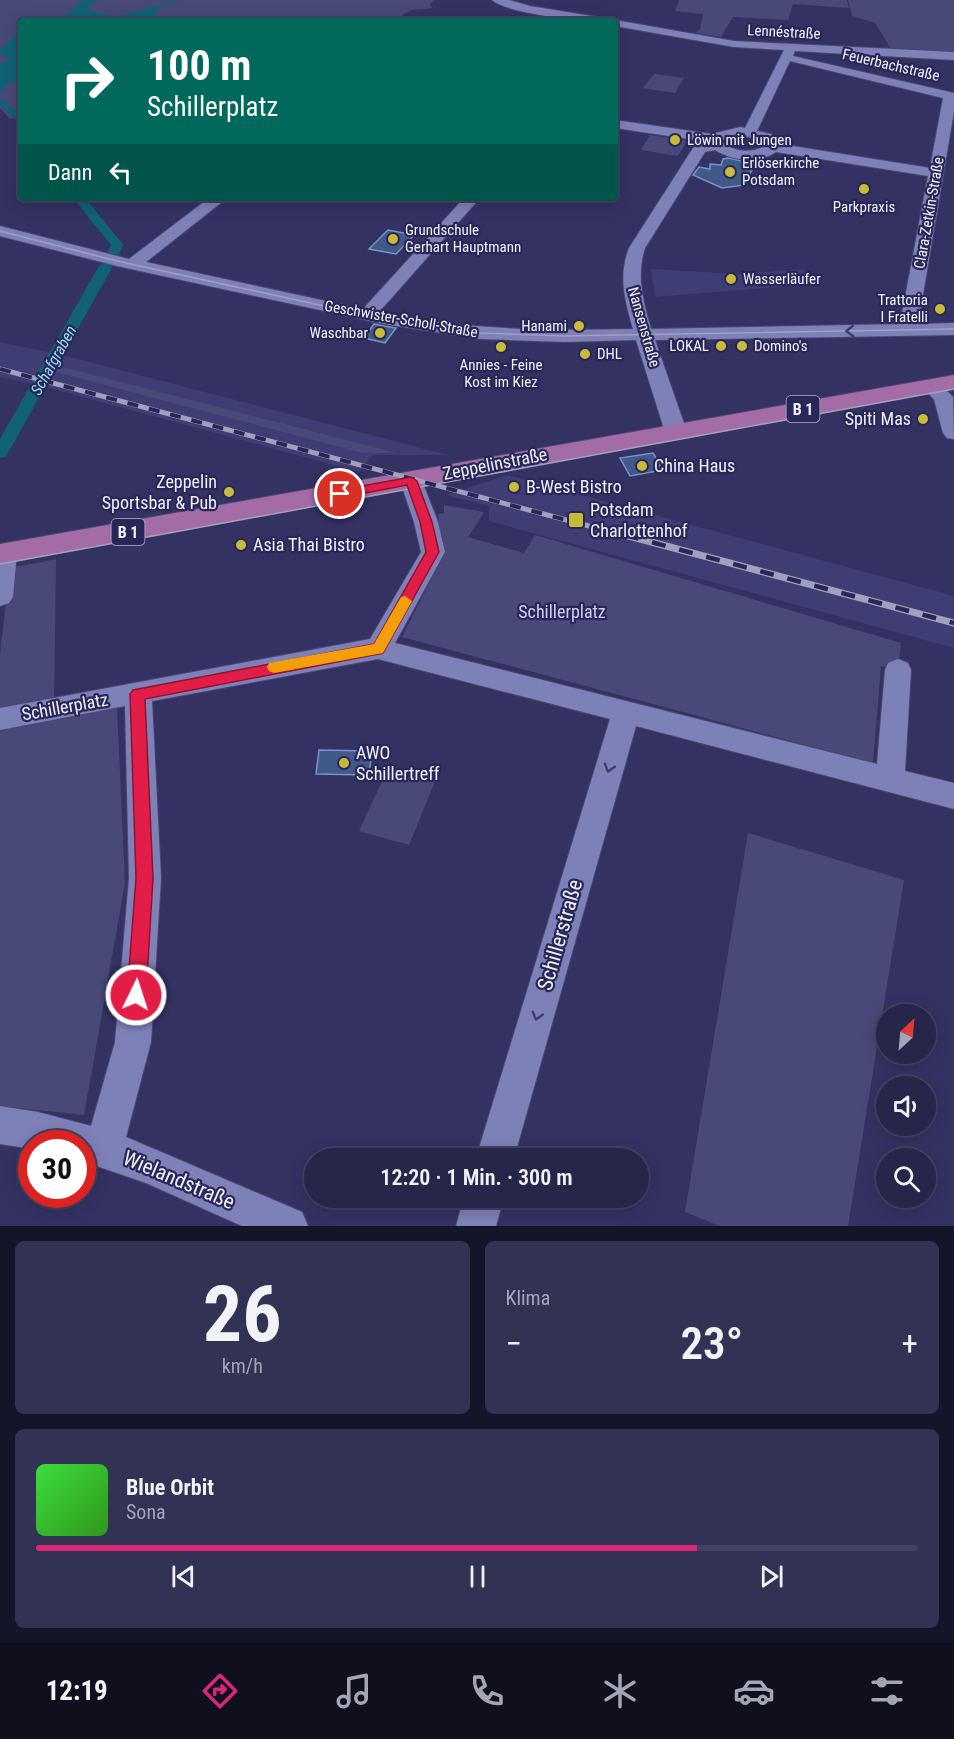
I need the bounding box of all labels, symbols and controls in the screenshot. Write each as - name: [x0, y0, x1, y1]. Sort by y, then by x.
- street label: Lennéstraße: [747, 21, 821, 43]
- text: 100 m: [147, 41, 252, 90]
- icon: right: [48, 42, 126, 120]
- street label: Feuerbachstraße: [841, 45, 941, 85]
- text: Schillerplatz: [147, 91, 278, 123]
- place label: Löwin mit Jungen: [687, 131, 792, 149]
- marker: Löwin mit Jungen: [668, 133, 682, 147]
- place label: Erlöserkirche Potsdam: [742, 154, 819, 189]
- icon: left: [104, 156, 137, 189]
- street label: Clara-Zetkin-Straße: [910, 156, 948, 270]
- text: Dann: [48, 160, 92, 185]
- marker: Erlöserkirche Potsdam: [723, 165, 737, 179]
- marker: Parkpraxis: [857, 182, 871, 196]
- place label: Parkpraxis: [833, 198, 895, 216]
- place label: Grundschule Gerhart Hauptmann: [405, 221, 521, 256]
- marker: Grundschule Gerhart Hauptmann: [386, 232, 400, 246]
- place label: Wasserläufer: [743, 270, 821, 288]
- marker: Wasserläufer: [724, 272, 738, 286]
- street label: Nansenstraße: [624, 285, 664, 369]
- place label: Trattoria I Fratelli: [878, 291, 928, 326]
- street label: Geschwister-Scholl-Straße: [323, 297, 479, 341]
- marker: Trattoria I Fratelli: [933, 302, 947, 316]
- place label: Hanami: [521, 317, 567, 335]
- marker: Hanami: [572, 319, 586, 333]
- water label: Schafgraben: [27, 322, 80, 398]
- place label: Waschbar: [309, 324, 368, 342]
- one-way arrow: [845, 325, 854, 337]
- marker: Waschbar: [373, 326, 387, 340]
- place label: LOKAL: [669, 337, 709, 355]
- place label: Domino's: [754, 337, 808, 355]
- marker: LOKAL: [714, 339, 728, 353]
- marker: Domino's: [735, 339, 749, 353]
- marker: Annies - Feine Kost im Kiez: [494, 340, 508, 354]
- place label: DHL: [597, 345, 622, 363]
- marker: DHL: [578, 347, 592, 361]
- place label: Annies - Feine Kost im Kiez: [460, 356, 542, 391]
- road number: B 1: [786, 396, 820, 422]
- place label: Spiti Mas: [845, 408, 911, 429]
- marker: Spiti Mas: [916, 412, 930, 426]
- street label: Zeppelinstraße: [441, 443, 549, 484]
- place label: China Haus: [654, 455, 735, 476]
- marker: China Haus: [635, 459, 649, 473]
- pin: [314, 468, 365, 519]
- place label: Zeppelin Sportsbar & Pub: [102, 471, 217, 513]
- place label: B-West Bistro: [526, 476, 622, 497]
- icon: arrive: [323, 477, 356, 510]
- marker: B-West Bistro: [507, 480, 521, 494]
- marker: Zeppelin Sportsbar & Pub: [222, 485, 236, 499]
- place label: Potsdam Charlottenhof: [590, 499, 688, 541]
- marker: Potsdam Charlottenhof: [567, 511, 585, 529]
- road number: B 1: [112, 519, 144, 545]
- place label: Asia Thai Bistro: [253, 534, 365, 555]
- marker: Asia Thai Bistro: [234, 538, 248, 552]
- park label: Schillerplatz: [518, 601, 606, 622]
- street label: Schillerplatz: [20, 689, 110, 724]
- place label: AWO Schillertreff: [356, 742, 440, 784]
- marker: AWO Schillertreff: [337, 756, 351, 770]
- one-way arrow: [604, 762, 616, 773]
- street label: Schillerstraße: [533, 877, 587, 993]
- position arrow: [104, 963, 168, 1027]
- north arrow: [876, 1004, 936, 1064]
- map controls: [876, 1004, 936, 1208]
- one-way arrow: [532, 1010, 544, 1021]
- button: sound: [876, 1076, 936, 1136]
- speed limit sign: 30: [18, 1130, 96, 1208]
- street label: Wielandstraße: [120, 1146, 238, 1214]
- button: search: [876, 1148, 936, 1208]
- text: 12:20 · 1 Min. · 300 m: [380, 1165, 573, 1190]
- text: 26: [203, 1269, 282, 1360]
- text: Klima: [506, 1286, 550, 1310]
- text: 23°: [680, 1317, 743, 1370]
- text: −: [506, 1324, 522, 1363]
- text: +: [902, 1324, 918, 1363]
- text: km/h: [222, 1354, 263, 1378]
- text: Blue Orbit: [126, 1475, 214, 1500]
- text: Sona: [126, 1500, 166, 1524]
- icon: previous: [167, 1560, 200, 1593]
- icon: pause: [461, 1560, 494, 1593]
- icon: next: [755, 1560, 788, 1593]
- icon: directions: [199, 1670, 241, 1712]
- icon: music: [333, 1670, 375, 1712]
- icon: phone: [466, 1670, 508, 1712]
- icon: climate: [599, 1670, 641, 1712]
- icon: car: [733, 1670, 775, 1712]
- icon: filters: [866, 1670, 908, 1712]
- text: 12:19: [46, 1675, 108, 1707]

